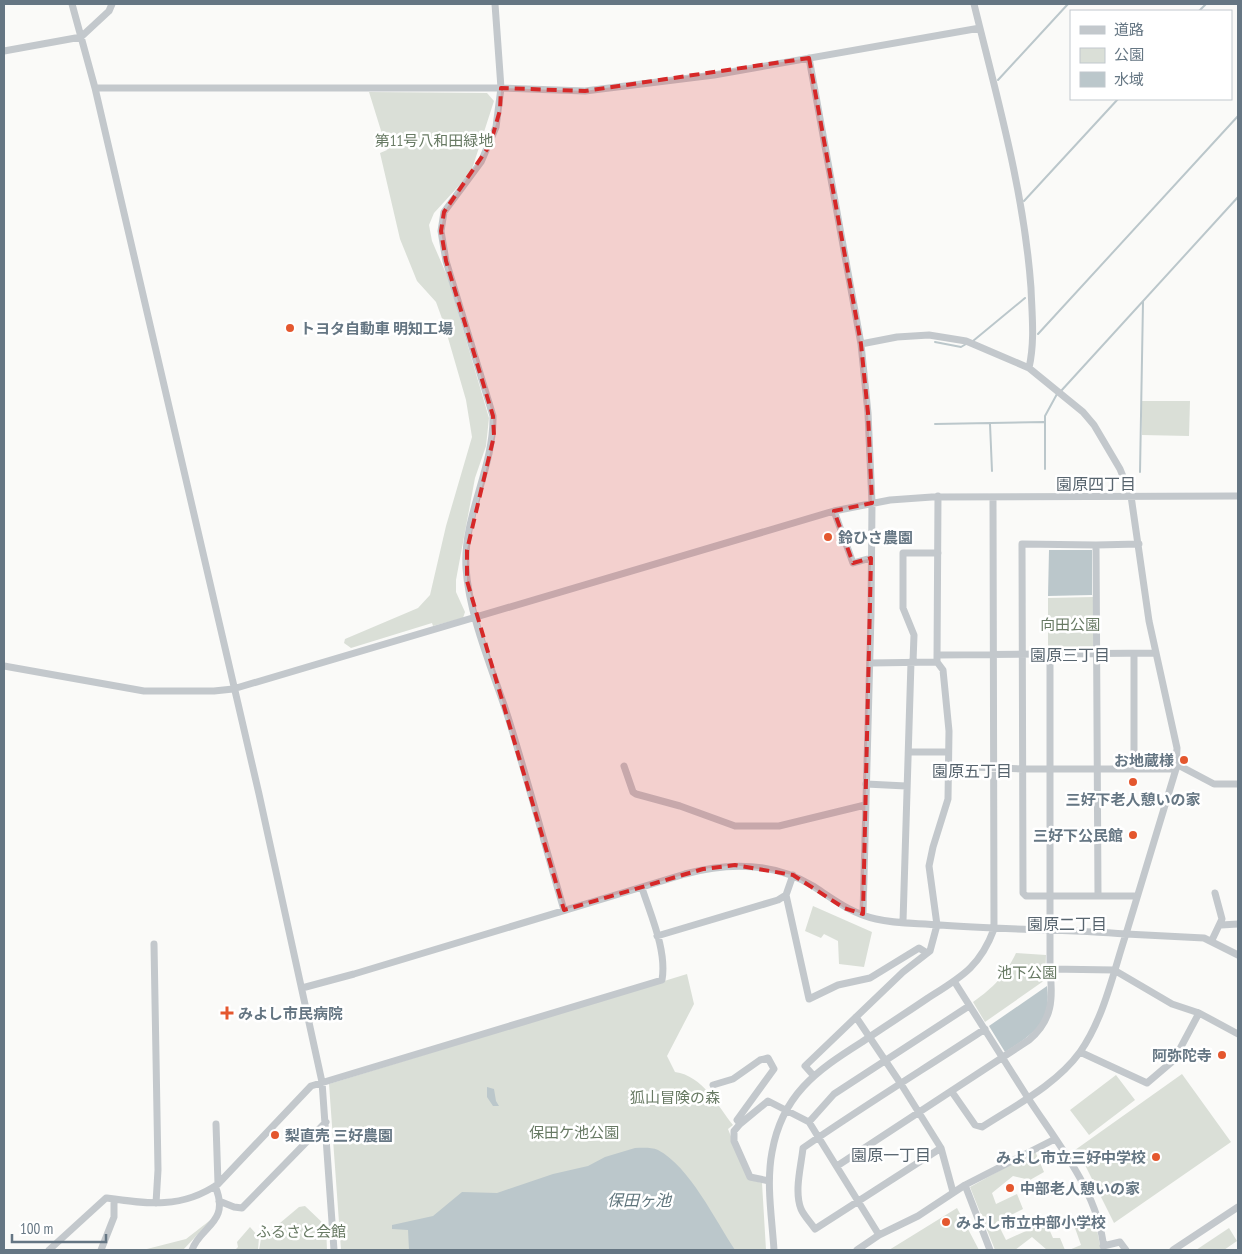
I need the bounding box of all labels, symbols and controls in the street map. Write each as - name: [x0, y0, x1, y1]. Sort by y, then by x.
- legend: [1070, 10, 1232, 100]
- text: 道路: [1114, 20, 1144, 39]
- text: 公園: [1114, 45, 1144, 64]
- text: 水域: [1114, 70, 1144, 89]
- park label: 第11号八和田緑地: [375, 131, 493, 150]
- place label: トヨタ自動車 明知工場: [300, 319, 453, 338]
- marker: トヨタ自動車 明知工場: [284, 322, 296, 334]
- district label: 園原四丁目: [1056, 474, 1136, 494]
- place label: 鈴ひさ農園: [838, 528, 913, 547]
- marker: 鈴ひさ農園: [822, 531, 834, 543]
- park label: 向田公園: [1040, 615, 1100, 634]
- district label: 園原三丁目: [1030, 645, 1110, 665]
- place label: お地蔵様: [1114, 751, 1174, 770]
- marker: お地蔵様: [1178, 754, 1190, 766]
- district label: 園原五丁目: [932, 761, 1012, 781]
- marker: 三好下老人憩いの家: [1127, 776, 1139, 788]
- place label: 三好下老人憩いの家: [1065, 790, 1201, 809]
- place label: 三好下公民館: [1033, 826, 1123, 845]
- marker: 三好下公民館: [1127, 829, 1139, 841]
- district label: 園原二丁目: [1027, 914, 1107, 934]
- park label: 池下公園: [997, 963, 1057, 982]
- place label: みよし市民病院: [238, 1004, 343, 1023]
- marker: みよし市民病院: [220, 1006, 234, 1020]
- place label: 阿弥陀寺: [1152, 1046, 1212, 1065]
- marker: 阿弥陀寺: [1216, 1049, 1228, 1061]
- park label: 狐山冒険の森: [630, 1088, 720, 1107]
- park label: 保田ケ池公園: [529, 1123, 619, 1142]
- place label: 梨直売 三好農園: [285, 1126, 393, 1145]
- marker: 梨直売 三好農園: [269, 1129, 281, 1141]
- district label: 園原一丁目: [851, 1145, 931, 1165]
- place label: みよし市立三好中学校: [996, 1148, 1146, 1167]
- marker: みよし市立三好中学校: [1150, 1151, 1162, 1163]
- place label: 中部老人憩いの家: [1020, 1179, 1140, 1198]
- marker: 中部老人憩いの家: [1004, 1182, 1016, 1194]
- water label: 保田ヶ池: [607, 1190, 673, 1210]
- scale bar: [12, 1212, 106, 1244]
- place label: みよし市立中部小学校: [956, 1213, 1106, 1232]
- marker: みよし市立中部小学校: [940, 1216, 952, 1228]
- text: 100 m: [20, 1219, 53, 1238]
- park label: ふるさと会館: [256, 1222, 346, 1241]

